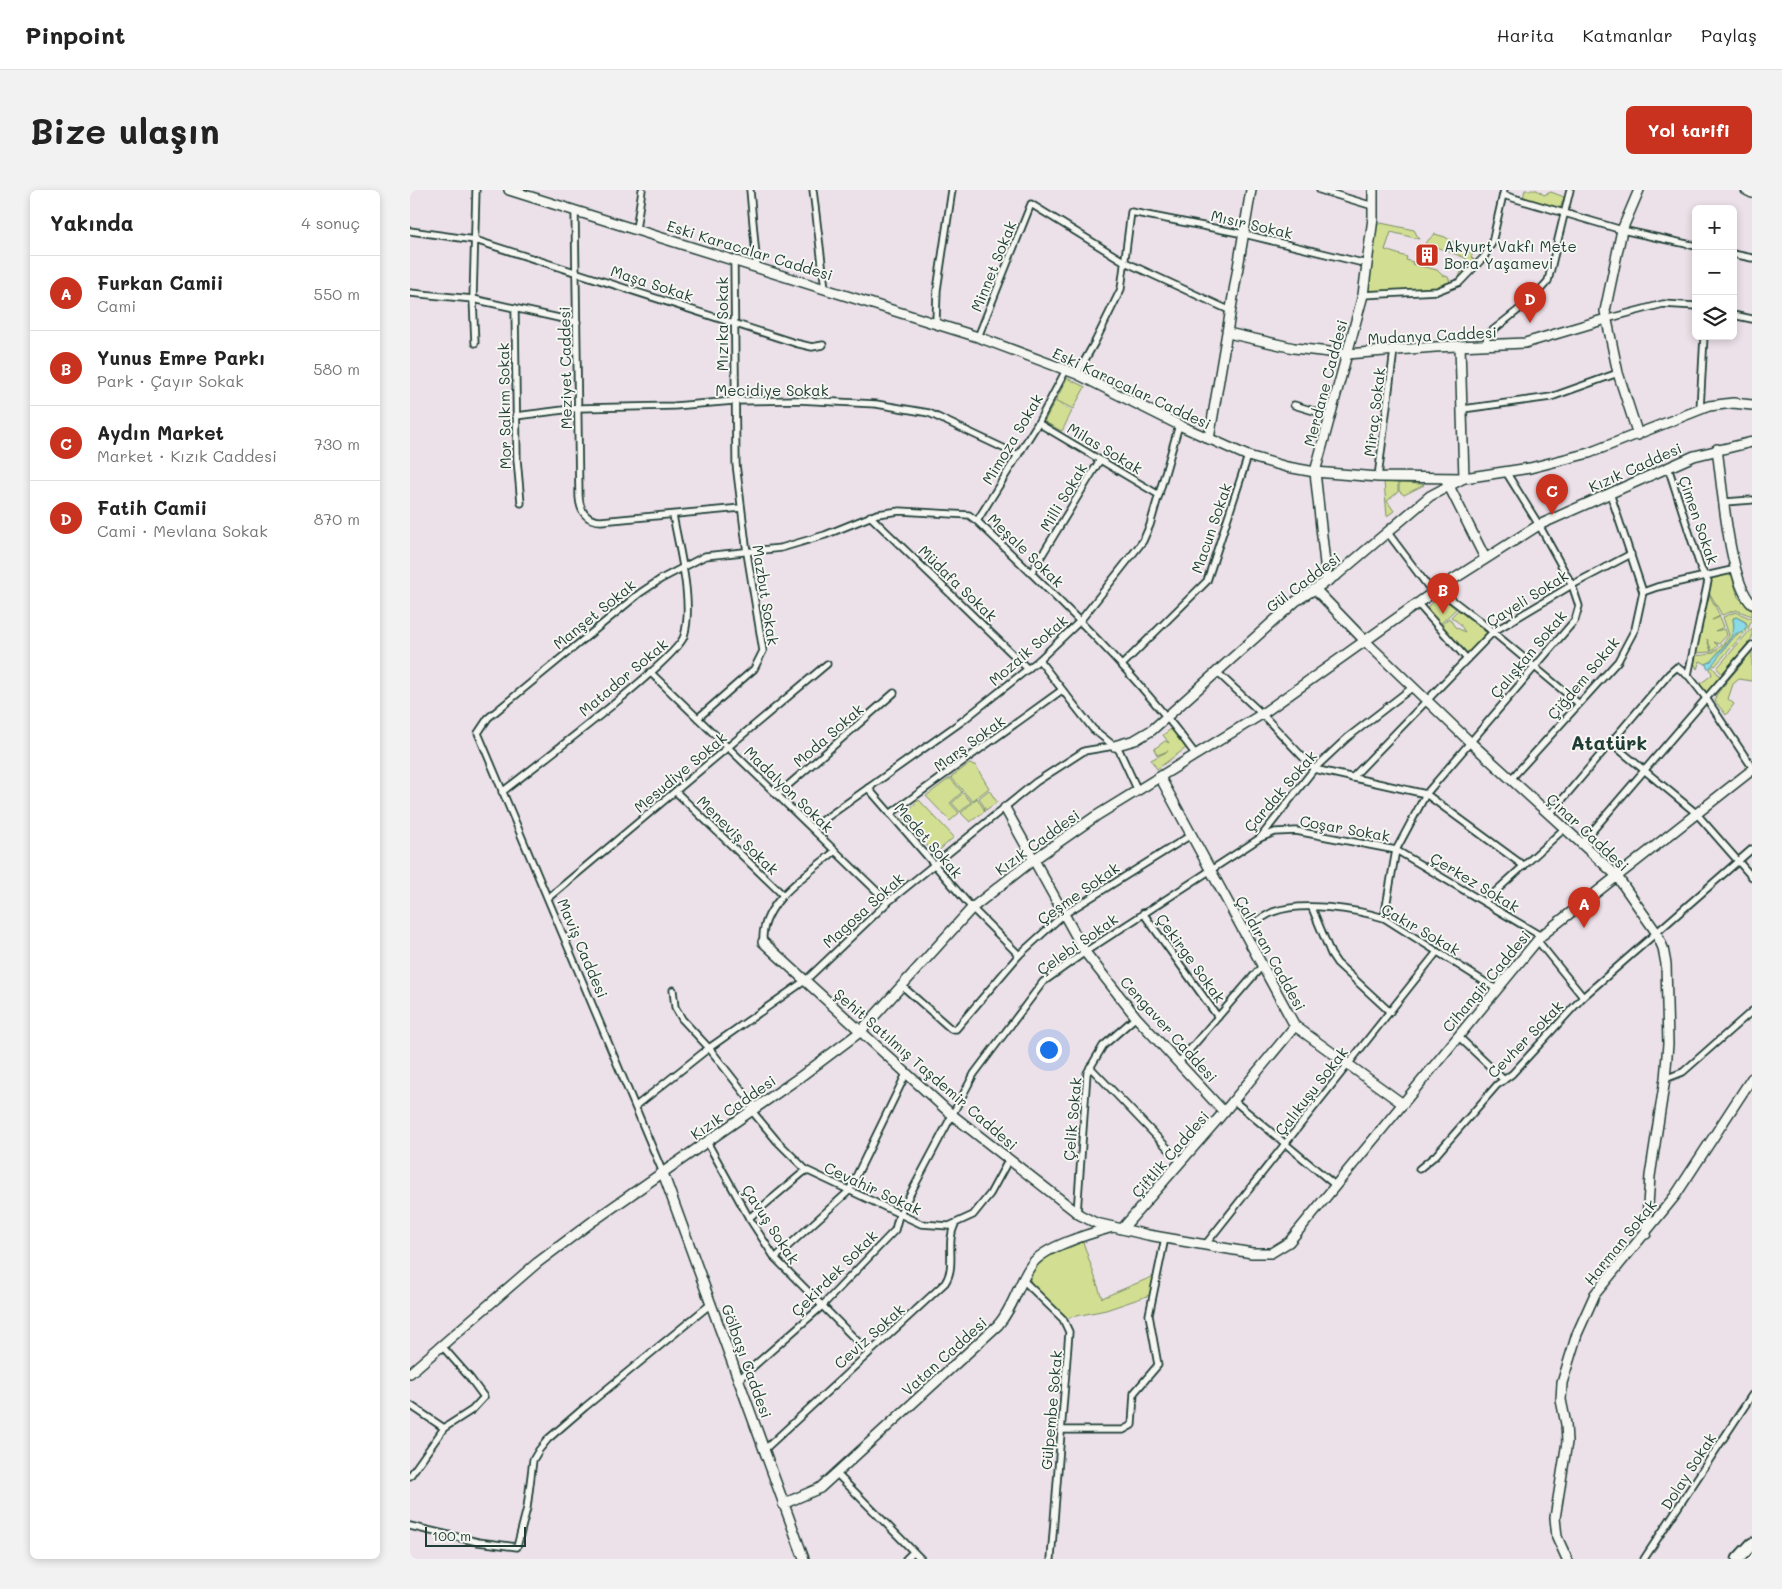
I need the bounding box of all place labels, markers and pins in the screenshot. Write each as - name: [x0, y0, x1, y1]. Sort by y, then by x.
- place label: Akyurt Vakfı Mete Bora Yaşamevi: [1444, 236, 1577, 273]
- building icon: Akyurt Vakfı Mete Bora Yaşamevi: [1414, 242, 1440, 268]
- pin: D: [1514, 282, 1546, 323]
- pin: C: [1536, 474, 1568, 515]
- pin: B: [1427, 573, 1459, 614]
- pin: A: [1568, 887, 1600, 928]

